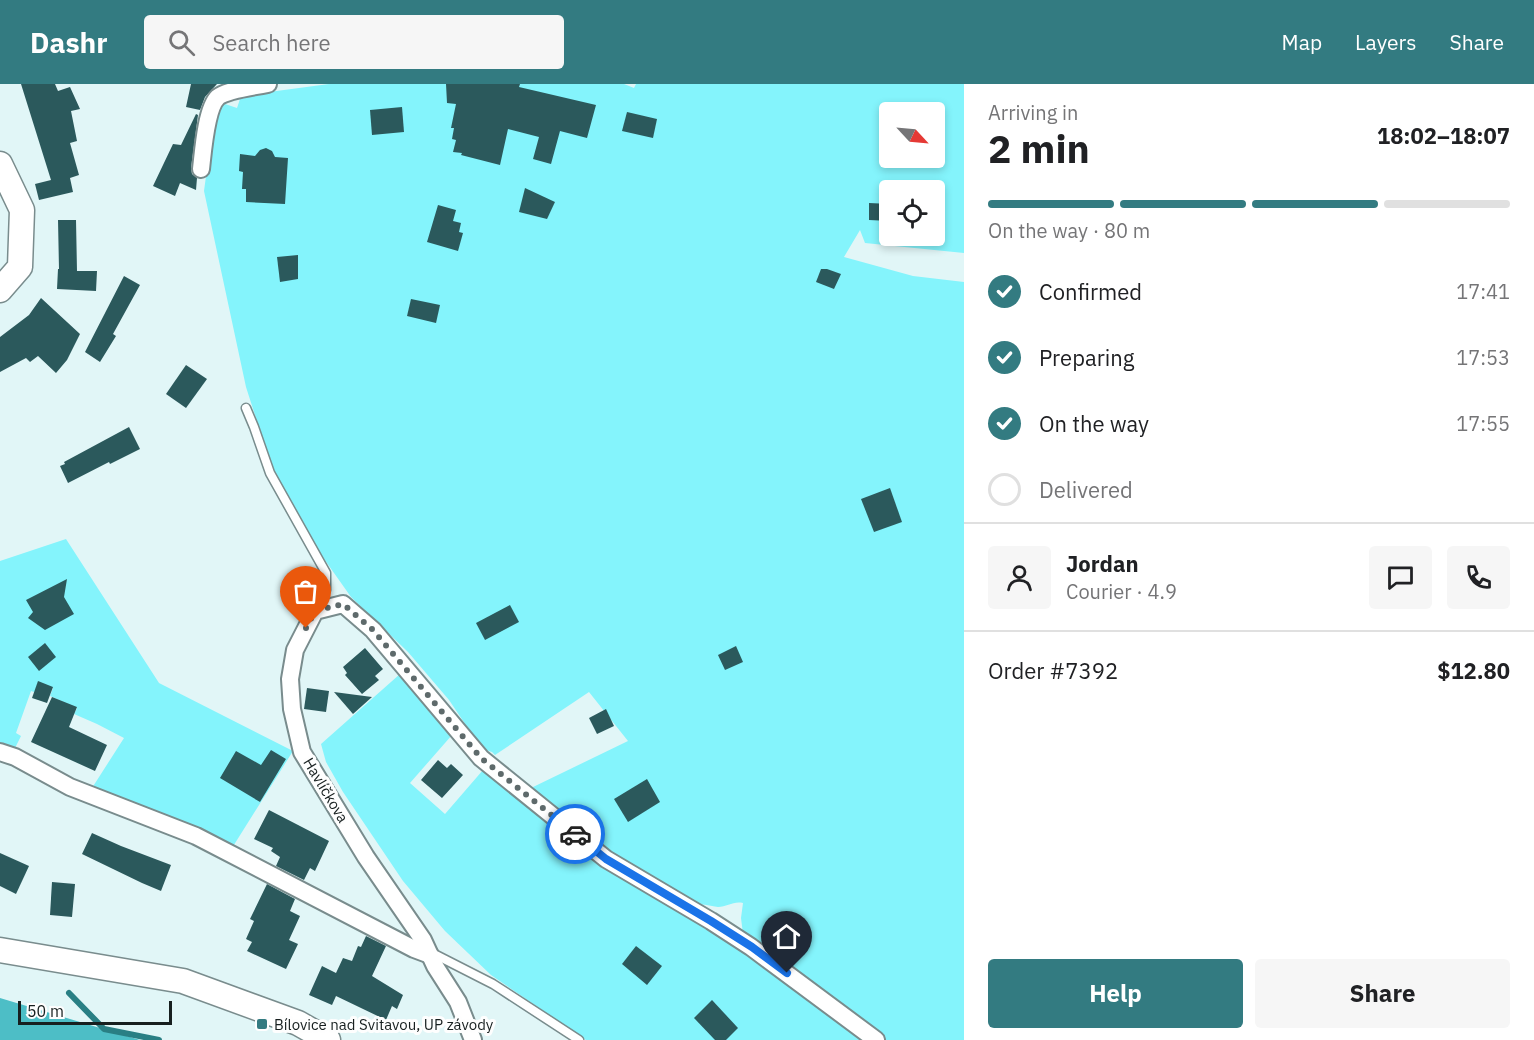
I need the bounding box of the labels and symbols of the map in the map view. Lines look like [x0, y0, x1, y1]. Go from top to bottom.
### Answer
north arrow [879, 102, 945, 168]
pin [280, 566, 331, 628]
street label: Havlíčkova [299, 754, 353, 826]
courier [545, 804, 605, 864]
pin [761, 911, 812, 973]
scale bar [18, 998, 172, 1026]
place label: Bílovice nad Svitavou, UP závody [274, 1015, 494, 1034]
marker: Bílovice nad Svitavou, UP závody [255, 1017, 269, 1031]

